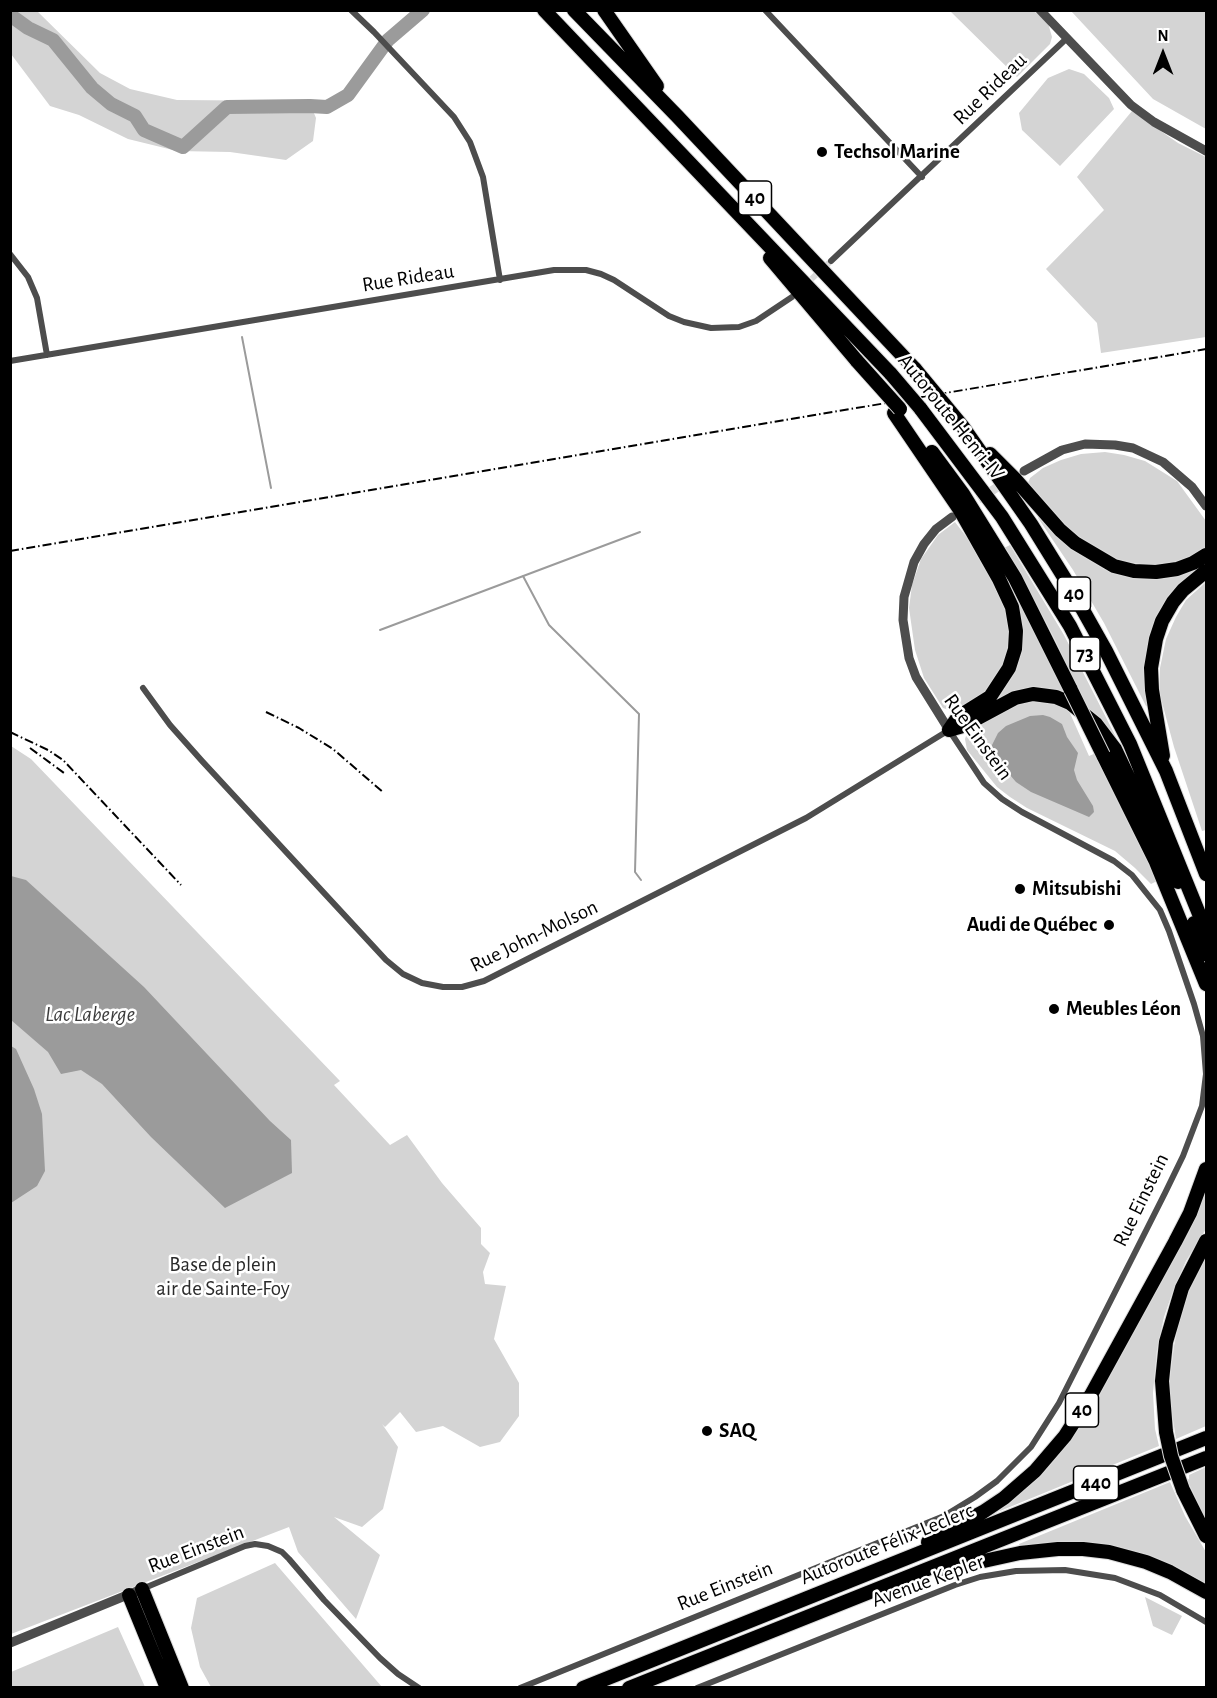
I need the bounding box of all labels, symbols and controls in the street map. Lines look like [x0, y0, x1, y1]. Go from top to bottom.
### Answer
north arrow [1133, 24, 1193, 84]
text: N [1157, 28, 1169, 44]
street label: Rue Rideau [948, 48, 1032, 130]
place label: Techsol Marine [834, 139, 960, 165]
marker: Techsol Marine [815, 145, 829, 159]
road number: 40 [738, 181, 771, 215]
street label: Rue Rideau [360, 258, 456, 298]
street label: Autoroute Henri-IV [892, 349, 1010, 485]
road number: 40 [1058, 577, 1090, 611]
road number: 73 [1070, 637, 1100, 671]
street label: Rue Einstein [938, 689, 1018, 785]
place label: Mitsubishi [1032, 876, 1122, 902]
marker: Mitsubishi [1013, 882, 1027, 896]
street label: Rue John-Molson [466, 894, 602, 978]
place label: Audi de Québec [967, 912, 1097, 938]
marker: Audi de Québec [1102, 918, 1116, 932]
place label: Meubles Léon [1066, 996, 1181, 1022]
water label: Lac Laberge [45, 1001, 135, 1027]
marker: Meubles Léon [1047, 1002, 1061, 1016]
street label: Rue Einstein [1108, 1149, 1174, 1251]
park label: Base de plein air de Sainte-Foy [156, 1252, 290, 1302]
road number: 40 [1066, 1393, 1098, 1427]
place label: SAQ [719, 1418, 755, 1444]
marker: SAQ [700, 1424, 714, 1438]
road number: 440 [1074, 1466, 1118, 1500]
street label: Autoroute Félix-Leclerc [797, 1498, 977, 1590]
street label: Rue Einstein [144, 1519, 248, 1579]
street label: Avenue Kepler [868, 1549, 988, 1613]
street label: Rue Einstein [674, 1555, 776, 1617]

